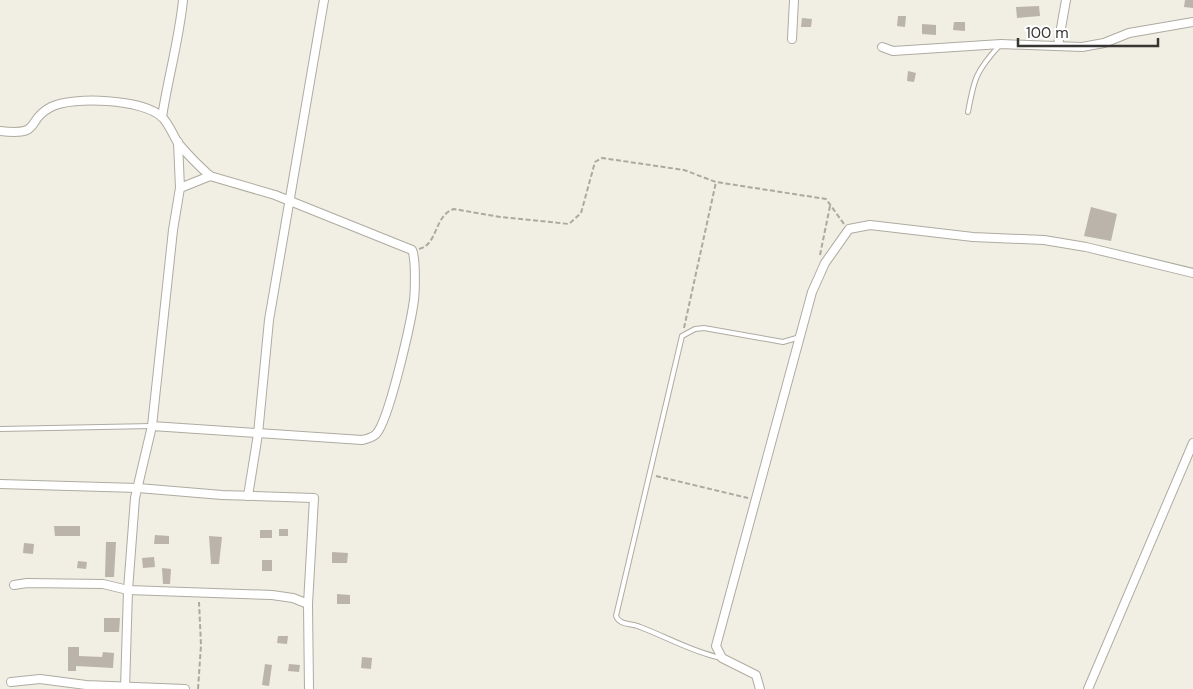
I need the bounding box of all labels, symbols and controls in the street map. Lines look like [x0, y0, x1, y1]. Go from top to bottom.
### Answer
scale bar [1018, 15, 1158, 47]
text: 100 m [1026, 23, 1069, 43]

